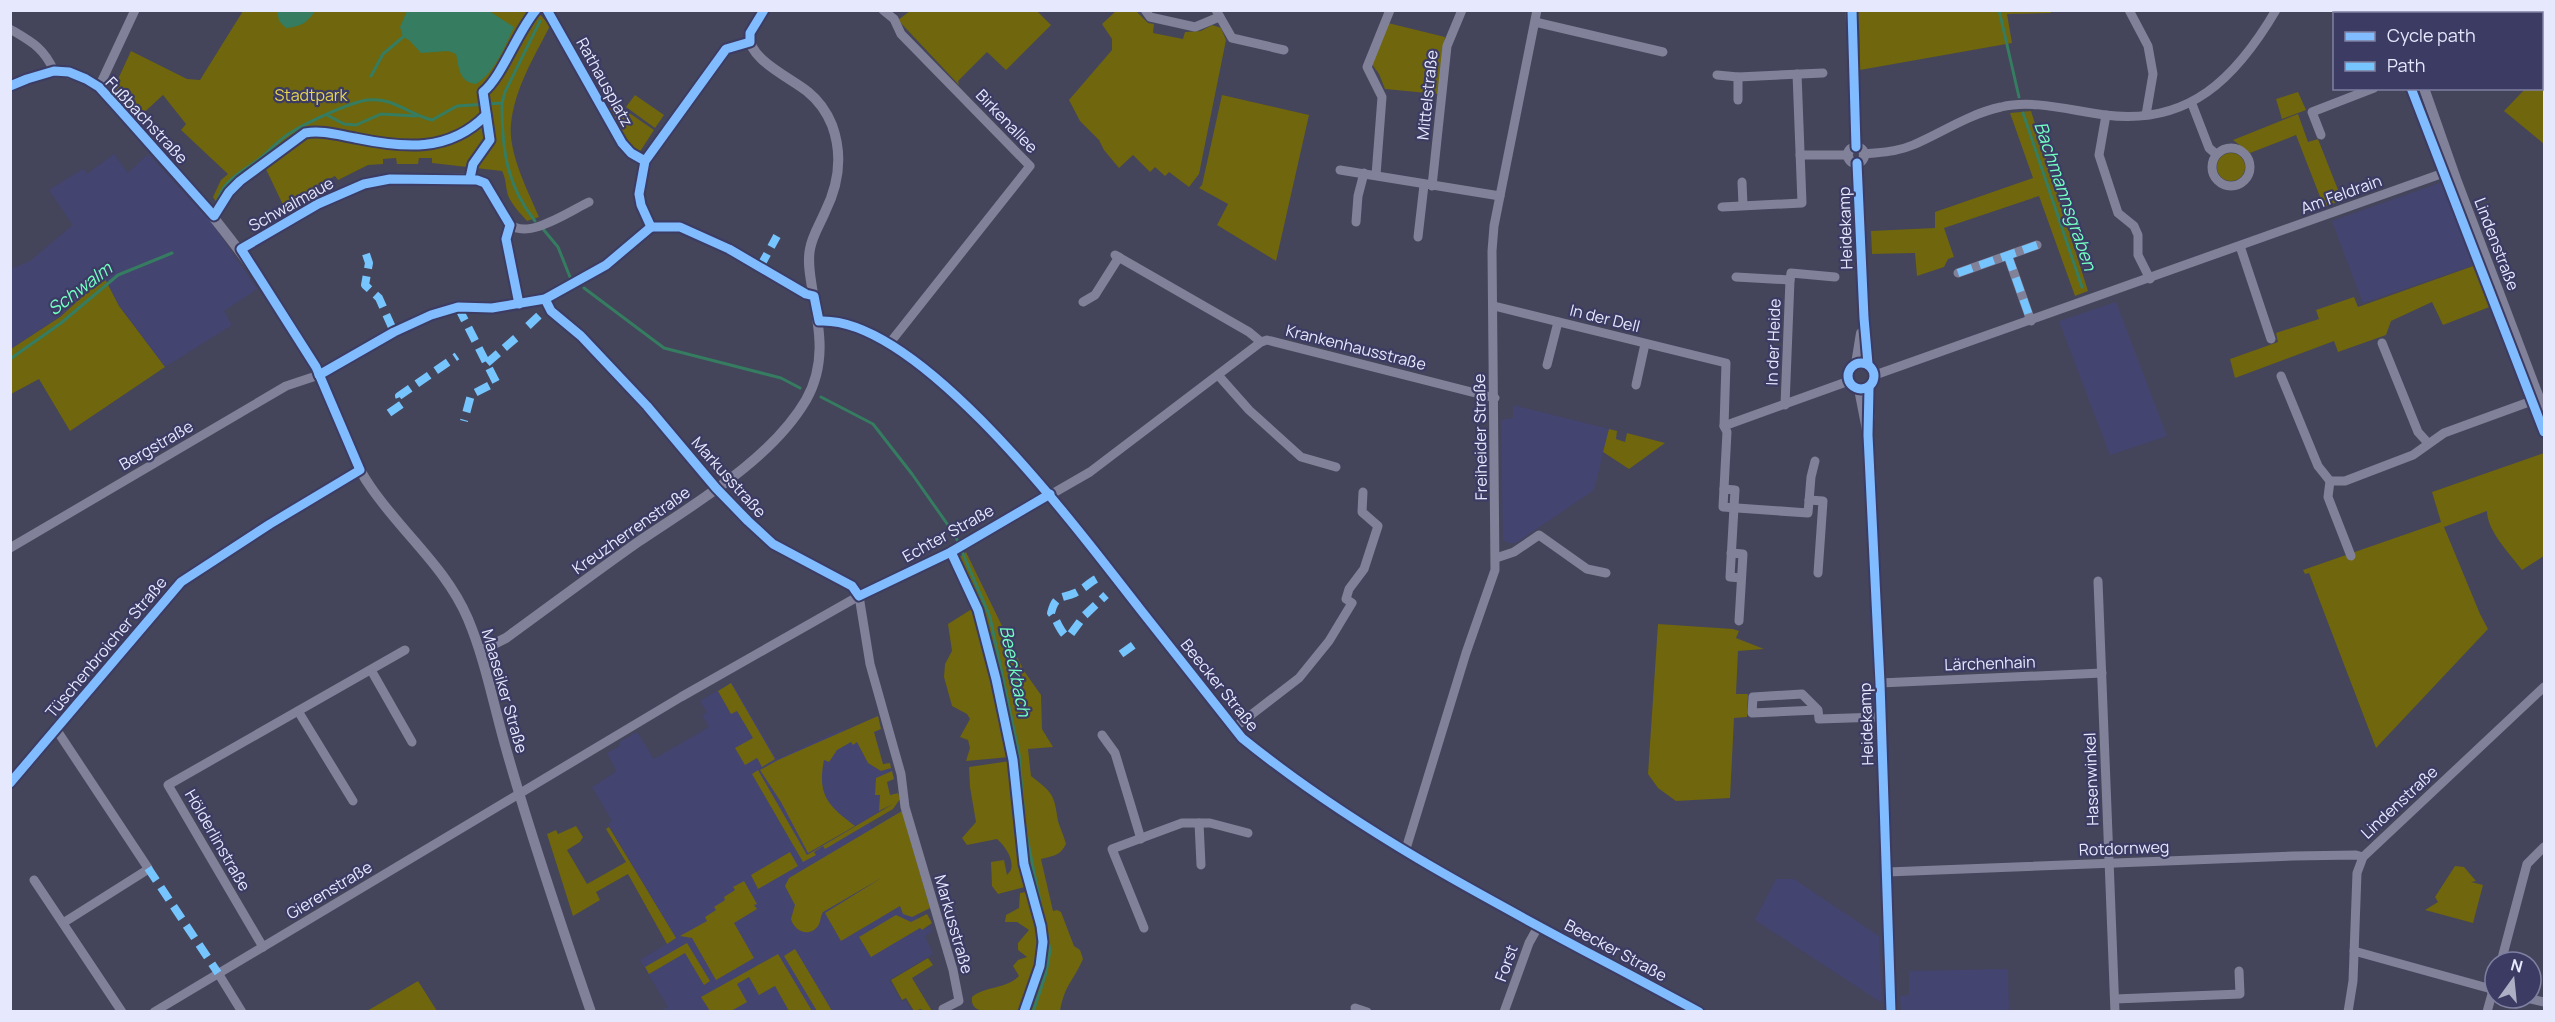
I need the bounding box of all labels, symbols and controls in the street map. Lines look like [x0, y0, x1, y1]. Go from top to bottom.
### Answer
legend [2333, 12, 2543, 90]
text: Cycle path [2387, 23, 2476, 47]
street label: Rathausplatz [571, 34, 639, 130]
street label: Mittelstraße [1411, 49, 1443, 141]
text: Path [2387, 53, 2425, 77]
street label: Fußbachstraße [101, 72, 193, 168]
park label: Stadtpark [274, 84, 349, 106]
street label: Birkenallee [971, 84, 1043, 158]
water label: Bachmannsgraben [2029, 118, 2103, 275]
street label: Am Feldrain [2297, 169, 2385, 219]
street label: Schwalmaue [245, 172, 337, 236]
street label: Heidekamp [1833, 186, 1857, 270]
street label: Lindenstraße [2469, 195, 2525, 293]
water label: Schwalm [42, 255, 118, 320]
street label: In der Heide [1760, 298, 1786, 386]
street label: In der Dell [1567, 299, 1643, 337]
street label: Krankenhausstraße [1283, 319, 1429, 375]
street label: Freiheider Straße [1468, 373, 1492, 501]
street label: Bergstraße [115, 415, 197, 475]
street label: Markusstraße [687, 432, 771, 522]
street label: Kreuzherrenstraße [568, 481, 694, 579]
street label: Echter Straße [898, 499, 998, 567]
street label: Tüschenbroicher Straße [40, 572, 172, 722]
water label: Beeckbach [995, 623, 1038, 720]
street label: Maaseiker Straße [477, 626, 533, 756]
street label: Beecker Straße [1176, 634, 1264, 736]
street label: Lärchenhain [1944, 650, 2036, 676]
street label: Heidekamp [1854, 682, 1878, 766]
street label: Hasenwinkel [2078, 732, 2104, 826]
street label: Lindenstraße [2356, 761, 2442, 843]
street label: Hölderlinstraße [180, 785, 256, 895]
street label: Rotdornweg [2078, 835, 2170, 861]
street label: Gierenstraße [282, 856, 376, 924]
street label: Markusstraße [929, 872, 979, 976]
street label: Beecker Straße [1561, 914, 1671, 986]
street label: Forst [1489, 942, 1523, 984]
north arrow [2483, 950, 2543, 1010]
text: N [2508, 953, 2525, 978]

